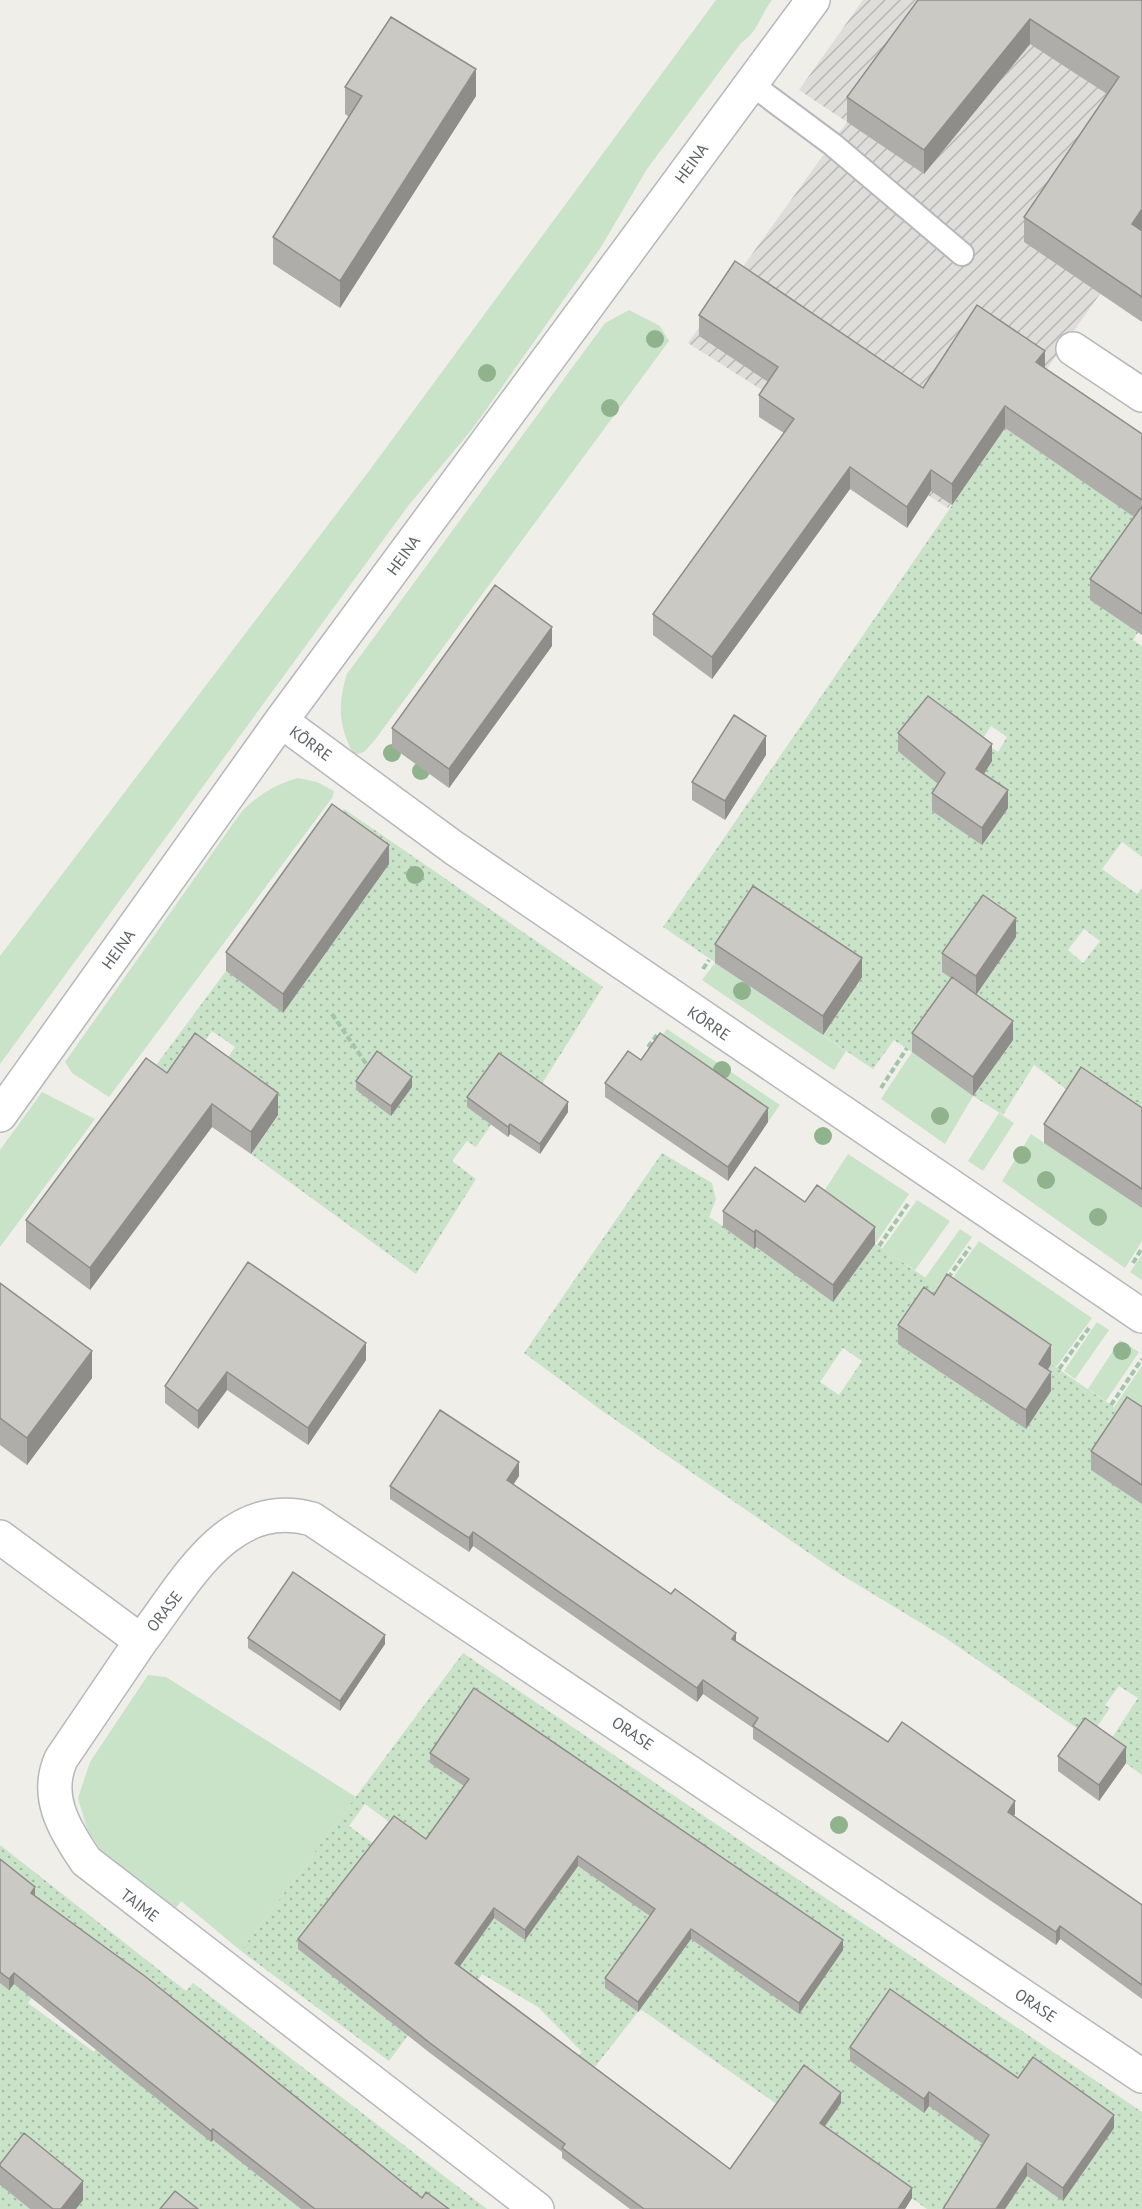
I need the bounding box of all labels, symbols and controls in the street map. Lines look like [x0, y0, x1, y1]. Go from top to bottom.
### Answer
street label: HEINA [670, 139, 712, 187]
street label: HEINA [382, 531, 424, 579]
street label: KÕRRE [286, 721, 336, 765]
street label: HEINA [97, 925, 139, 973]
street label: KÕRRE [684, 1001, 734, 1045]
street label: ORASE [142, 1587, 186, 1635]
street label: ORASE [608, 1712, 658, 1754]
street label: TAIME [117, 1884, 163, 1926]
street label: ORASE [1011, 1984, 1061, 2026]

